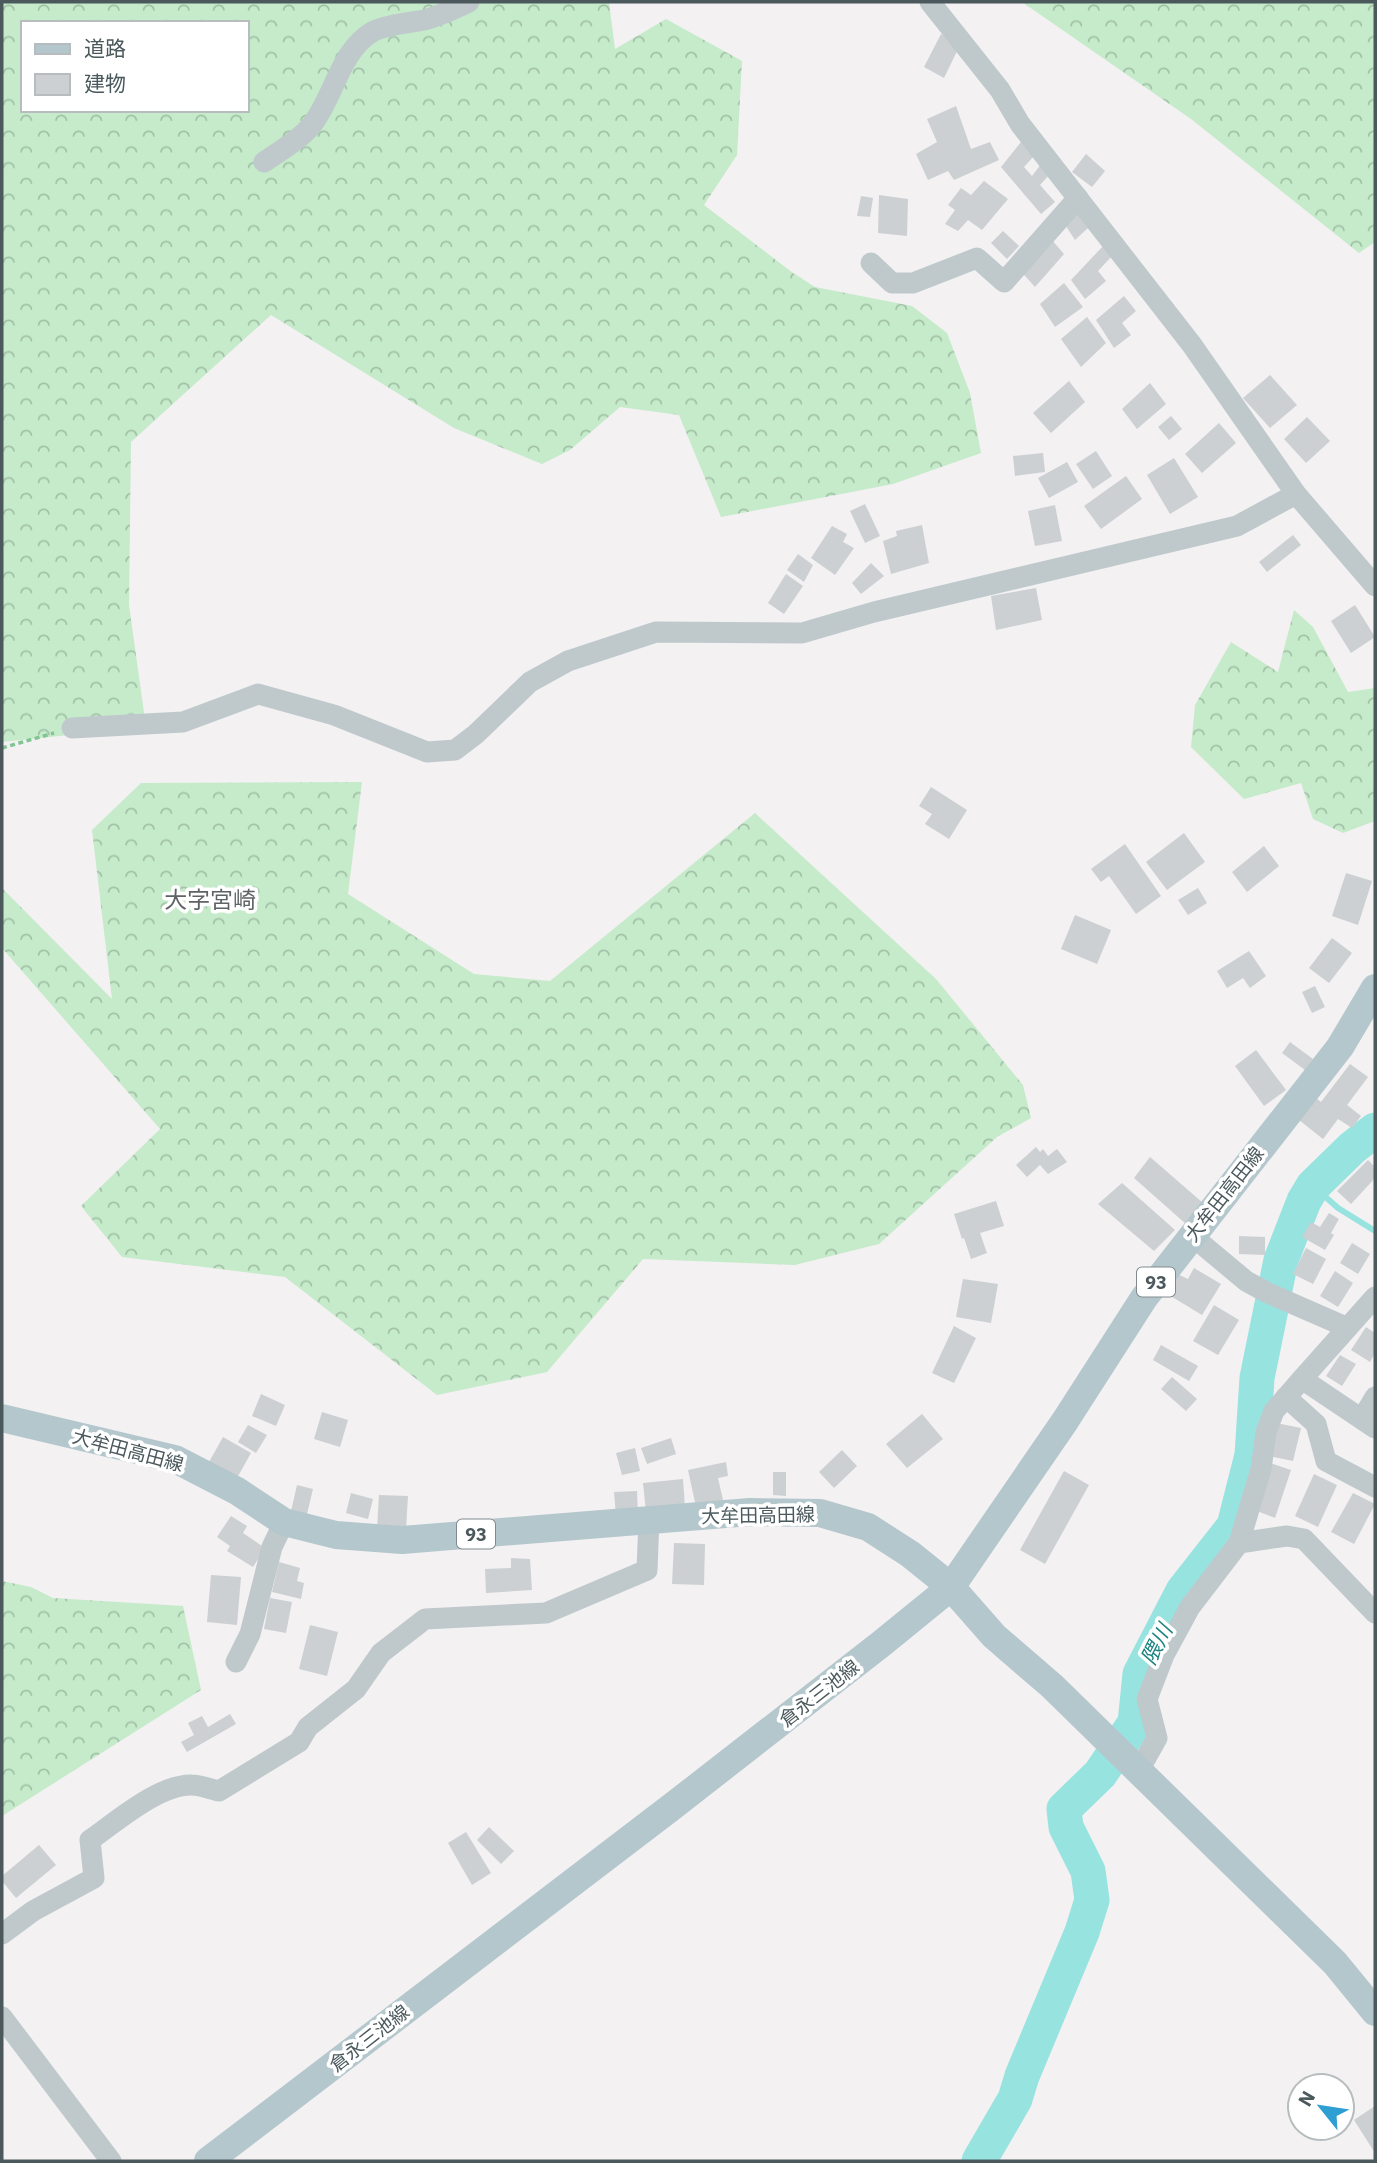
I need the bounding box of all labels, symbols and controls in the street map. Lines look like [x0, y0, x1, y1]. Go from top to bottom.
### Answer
legend [21, 21, 248, 112]
text: 道路 [84, 34, 126, 62]
text: 建物 [84, 69, 126, 97]
district label: 大字宮崎 [164, 884, 256, 914]
street label: 大牟田高田線 [1179, 1142, 1269, 1246]
road number: 93 [1137, 1268, 1175, 1296]
street label: 大牟田高田線 [70, 1424, 186, 1476]
street label: 大牟田高田線 [701, 1502, 815, 1528]
road number: 93 [457, 1520, 495, 1548]
water label: 隈川 [1134, 1617, 1179, 1669]
street label: 倉永三池線 [774, 1654, 864, 1732]
street label: 倉永三池線 [324, 1999, 414, 2077]
north arrow [1286, 2072, 1356, 2142]
text: N [1292, 2087, 1320, 2110]

